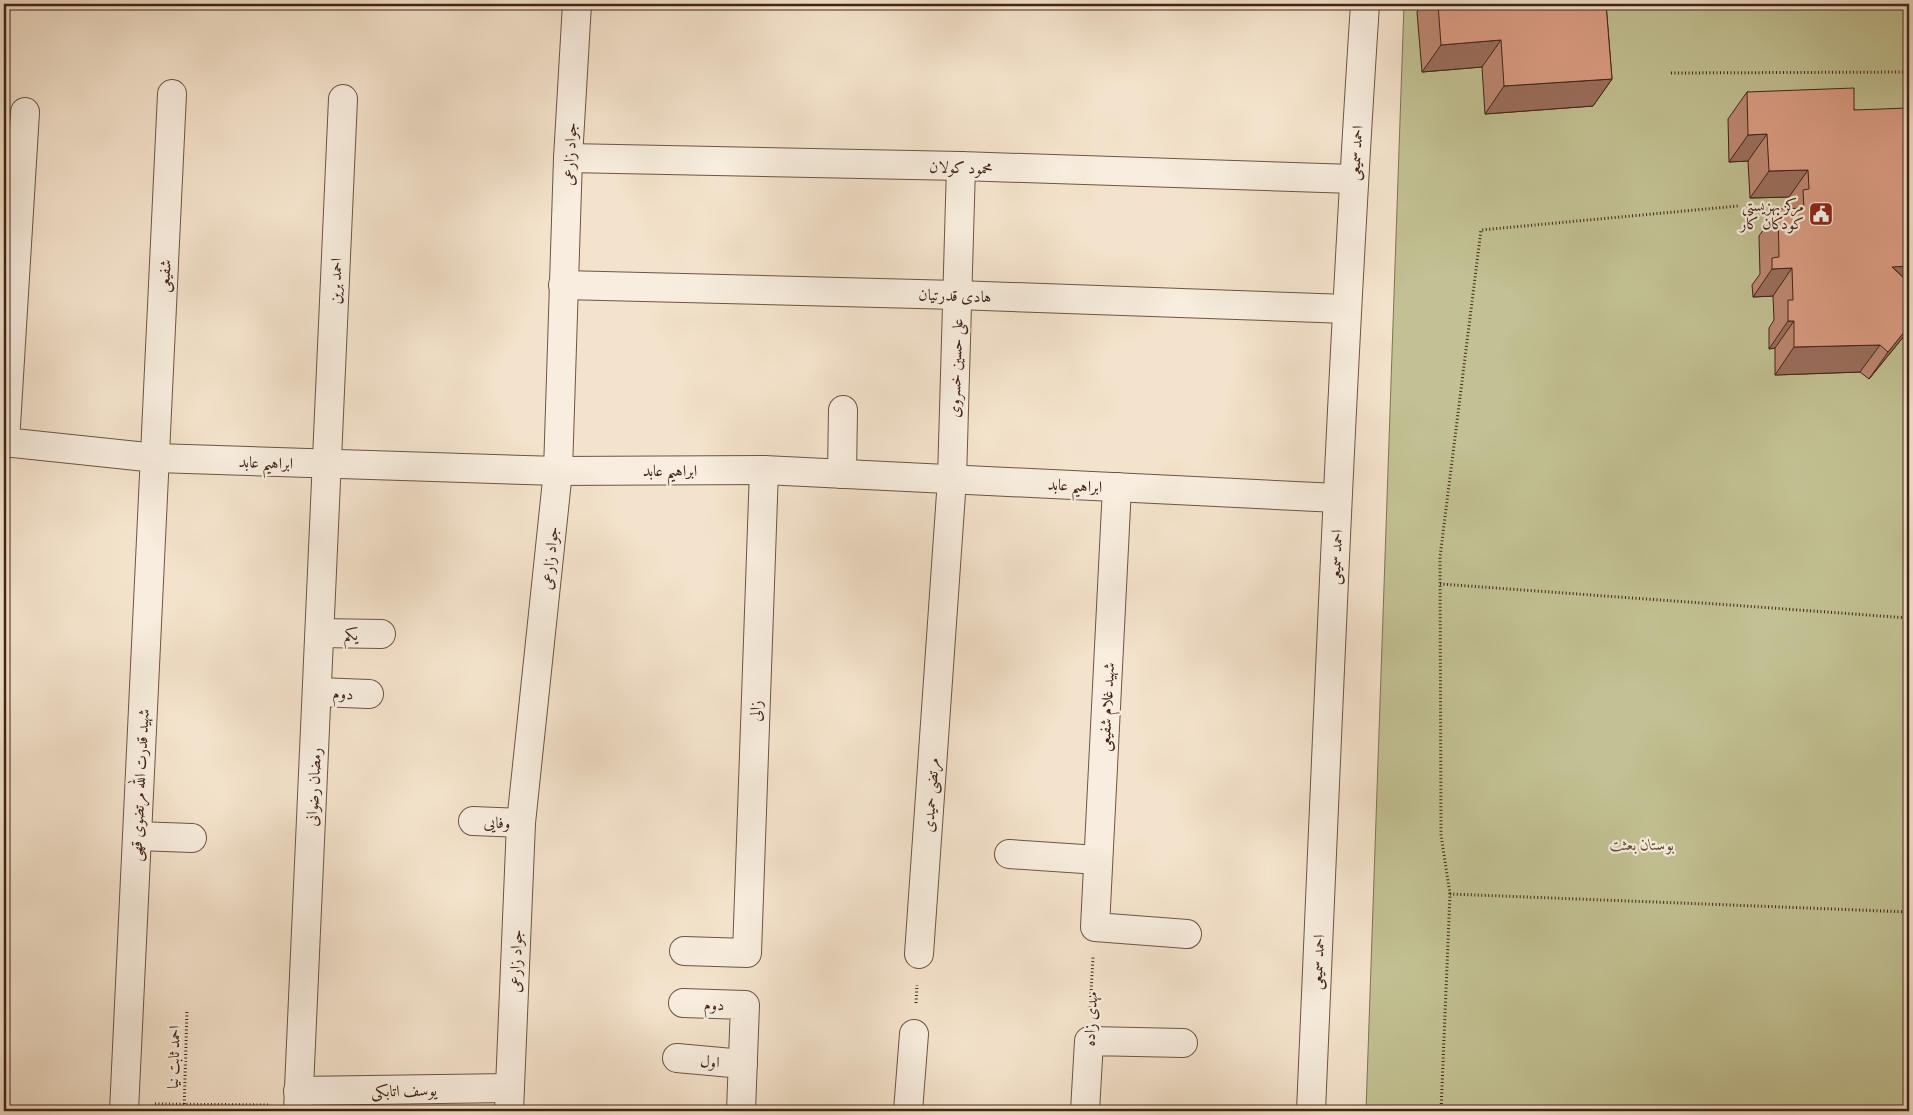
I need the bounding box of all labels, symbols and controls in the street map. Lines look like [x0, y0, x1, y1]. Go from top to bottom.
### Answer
street label: جواد زارعی [555, 122, 583, 186]
street label: احمد سمیعی [1341, 125, 1369, 181]
street label: محمود کولان [929, 154, 993, 180]
place label: مرکز بهزیستی کودکان کار [1738, 193, 1804, 235]
public building icon: مرکز بهزیستی کودکان کار [1808, 201, 1834, 227]
street label: احمد برین [322, 257, 348, 305]
street label: شفیعی [151, 259, 177, 293]
street label: هادی قدرتیان [918, 282, 992, 308]
street label: علی حسین خسروی [941, 318, 969, 418]
street label: ابراهیم عابد [238, 449, 294, 480]
street label: ابراهیم عابد [643, 458, 697, 487]
street label: ابراهیم عابد [1047, 472, 1103, 503]
street label: جواد زارعی [534, 525, 564, 591]
street label: احمد سمیعی [1322, 529, 1348, 585]
street label: یکم [344, 622, 359, 650]
street label: شهید غلام شفیعی [1092, 662, 1123, 752]
street label: دوم [332, 680, 354, 709]
street label: زالی [743, 700, 767, 722]
street label: شهید قدرت الله مرتضوی قهی [123, 708, 155, 862]
street label: رمضان رضوانی [299, 747, 327, 827]
street label: مرتضی حمیدی [915, 757, 945, 833]
street label: وفایی [483, 810, 511, 834]
park label: بوستان بعثت [1610, 832, 1674, 856]
street label: جواد زارعی [502, 929, 528, 993]
street label: احمد سمیعی [1304, 934, 1330, 990]
street label: مهدی زاده [1077, 991, 1103, 1047]
street label: دوم [703, 992, 725, 1019]
street label: احمد ثابت نیا [160, 1025, 186, 1089]
street label: اول [699, 1048, 721, 1074]
street label: یوسف اتابکی [371, 1077, 438, 1103]

